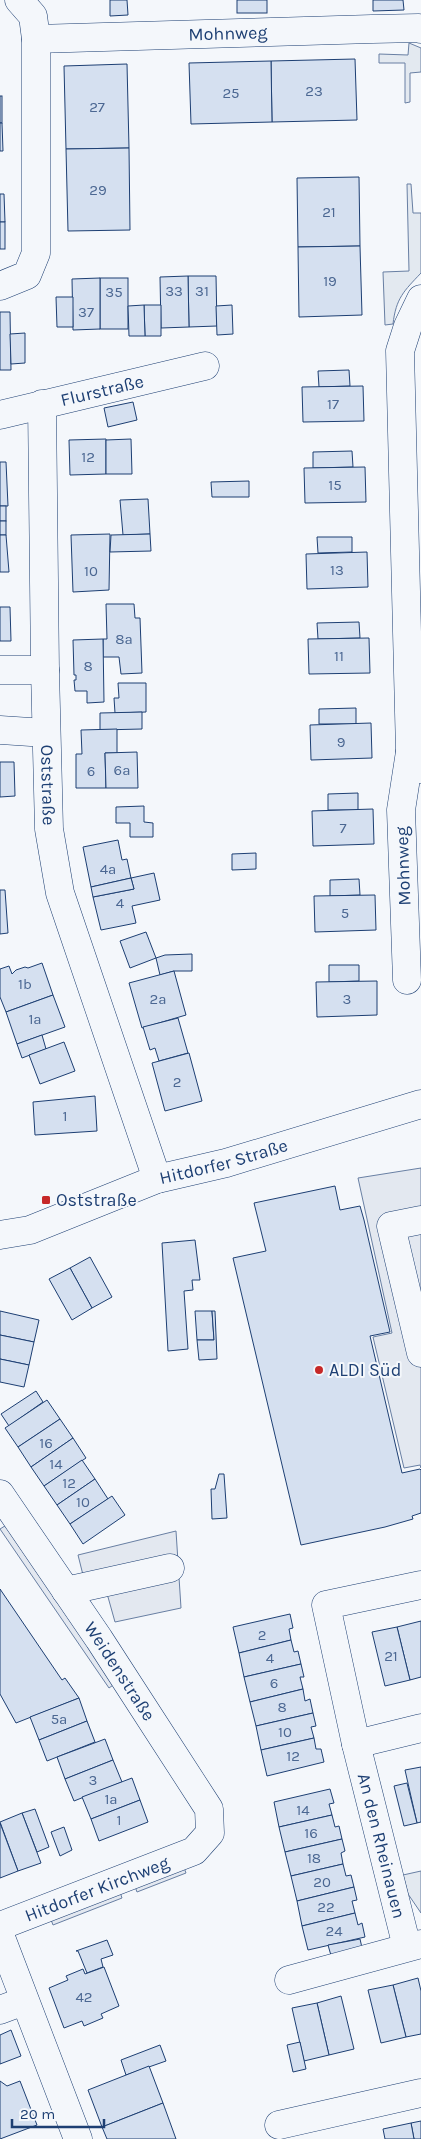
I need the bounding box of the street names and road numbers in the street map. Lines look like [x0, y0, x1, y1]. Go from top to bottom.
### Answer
street label: Mohnweg [188, 21, 268, 45]
street label: Flurstraße [58, 370, 146, 411]
street label: Oststraße [36, 744, 60, 826]
street label: Mohnweg [391, 826, 415, 906]
street label: Hitdorfer Straße [157, 1134, 290, 1189]
street label: Weidenstraße [79, 1617, 160, 1725]
street label: An den Rheinauen [353, 1771, 410, 1921]
street label: Hitdorfer Kirchweg [22, 1851, 172, 1927]

